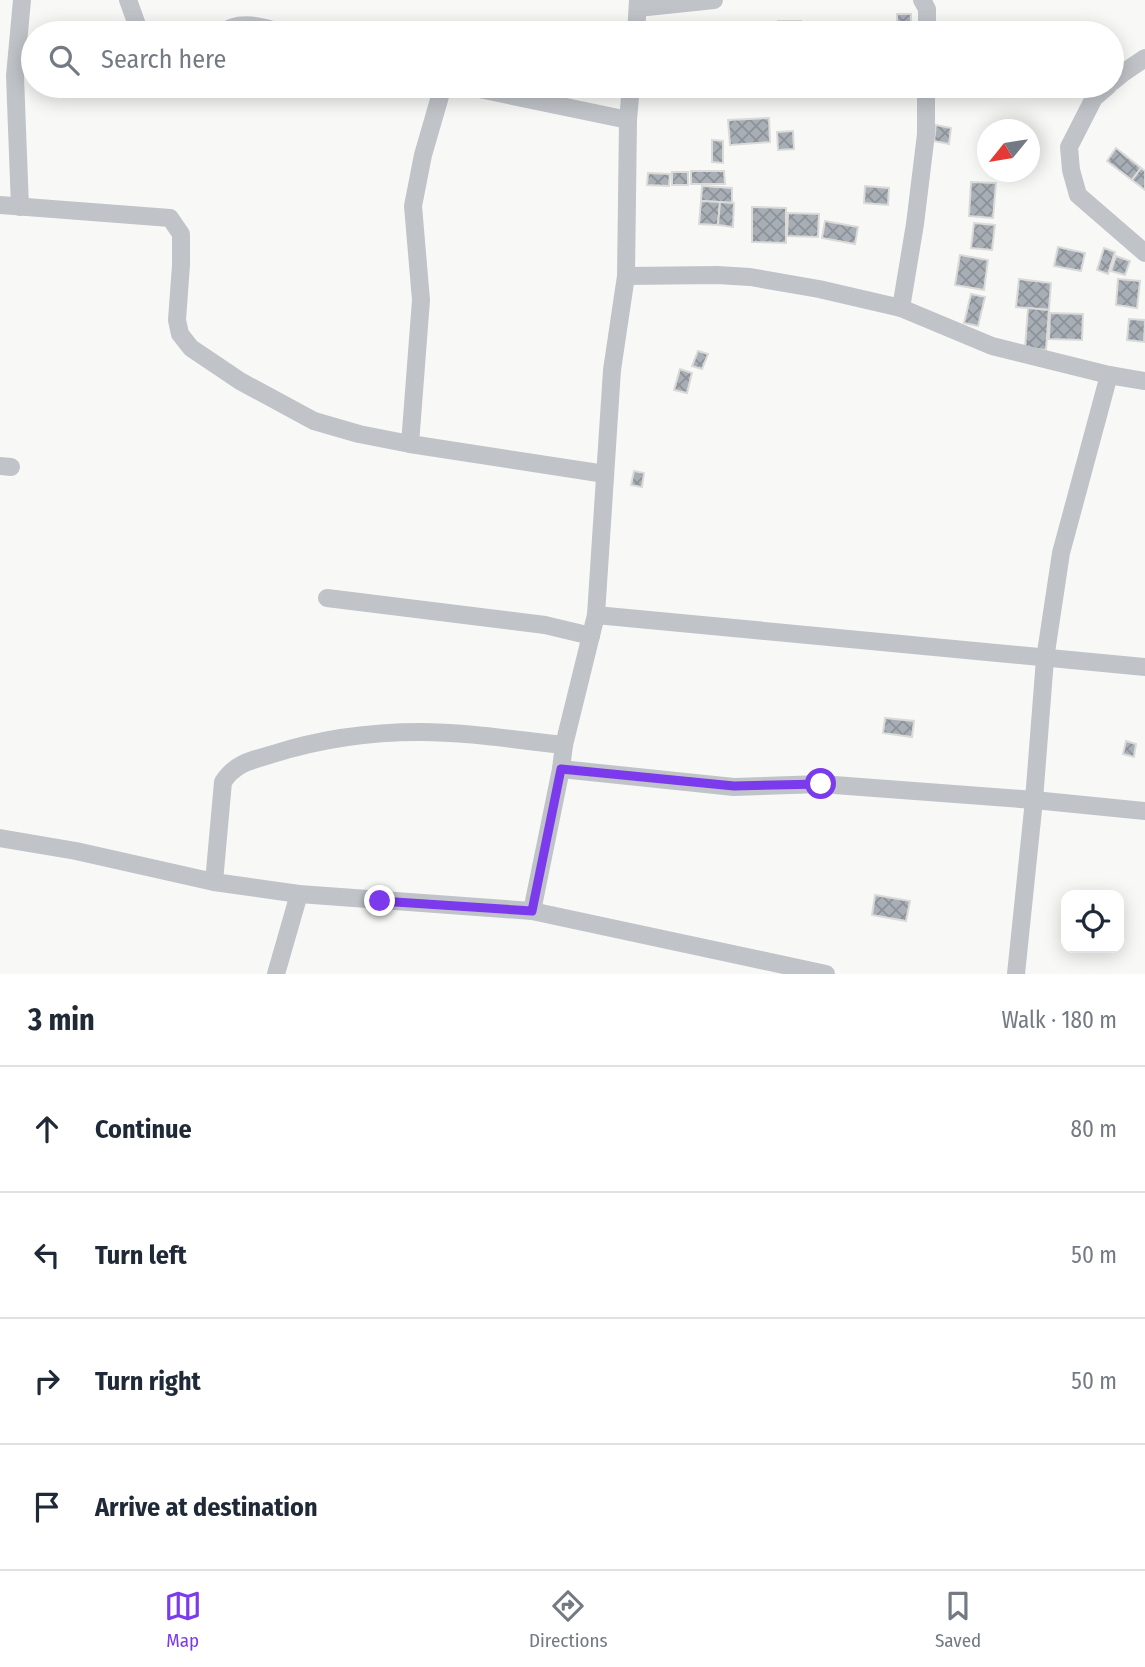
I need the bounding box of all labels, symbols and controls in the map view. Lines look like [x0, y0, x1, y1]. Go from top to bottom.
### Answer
search box [21, 21, 1124, 98]
icon: search [45, 41, 83, 79]
text: Search here [101, 44, 226, 75]
north arrow [977, 119, 1040, 182]
route start [805, 768, 836, 799]
route end [364, 885, 395, 916]
map controls [1061, 890, 1124, 953]
button: locate [1061, 890, 1124, 953]
text: 3 min [28, 1002, 95, 1038]
text: Walk · 180 m [1001, 1006, 1117, 1034]
icon: ahead [28, 1110, 66, 1148]
text: Continue [95, 1114, 192, 1145]
text: 80 m [1070, 1115, 1117, 1143]
icon: left [28, 1236, 66, 1274]
text: Turn left [95, 1240, 187, 1271]
text: 50 m [1071, 1241, 1117, 1269]
icon: right [28, 1362, 66, 1400]
text: Turn right [95, 1366, 201, 1397]
text: 50 m [1071, 1367, 1117, 1395]
icon: arrive [28, 1488, 66, 1526]
text: Arrive at destination [95, 1492, 318, 1523]
tab: Map [164, 1587, 202, 1652]
tab: Directions [529, 1587, 608, 1652]
tab: Saved [935, 1587, 981, 1652]

